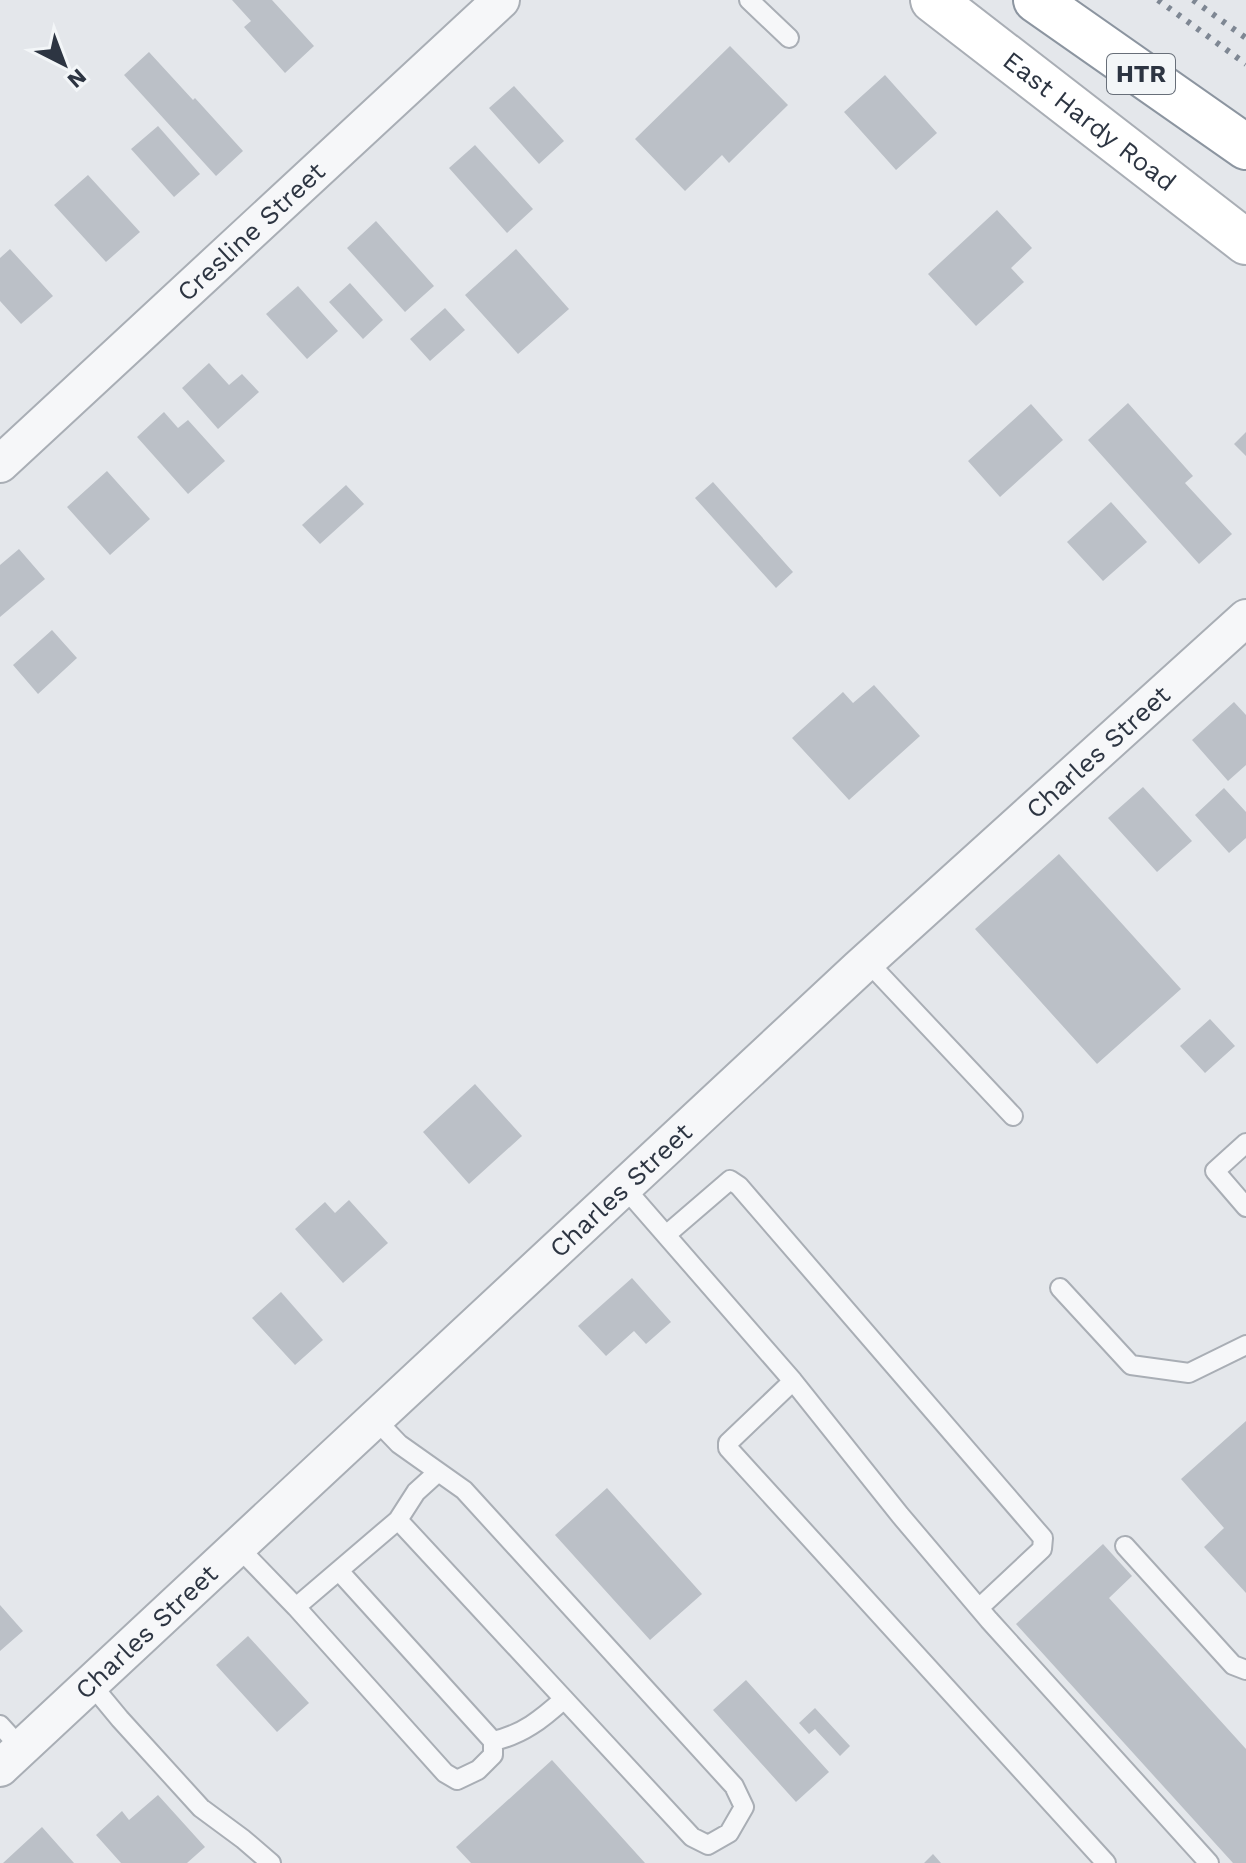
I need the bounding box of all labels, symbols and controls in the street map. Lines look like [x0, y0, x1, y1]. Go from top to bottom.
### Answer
north arrow [24, 24, 104, 104]
street label: East Hardy Road [997, 45, 1182, 197]
road number: HTR [1107, 54, 1175, 94]
text: N [63, 64, 91, 93]
street label: Cresline Street [171, 156, 331, 307]
street label: Charles Street [1020, 679, 1176, 824]
street label: Charles Street [543, 1117, 698, 1263]
street label: Charles Street [69, 1558, 224, 1705]

